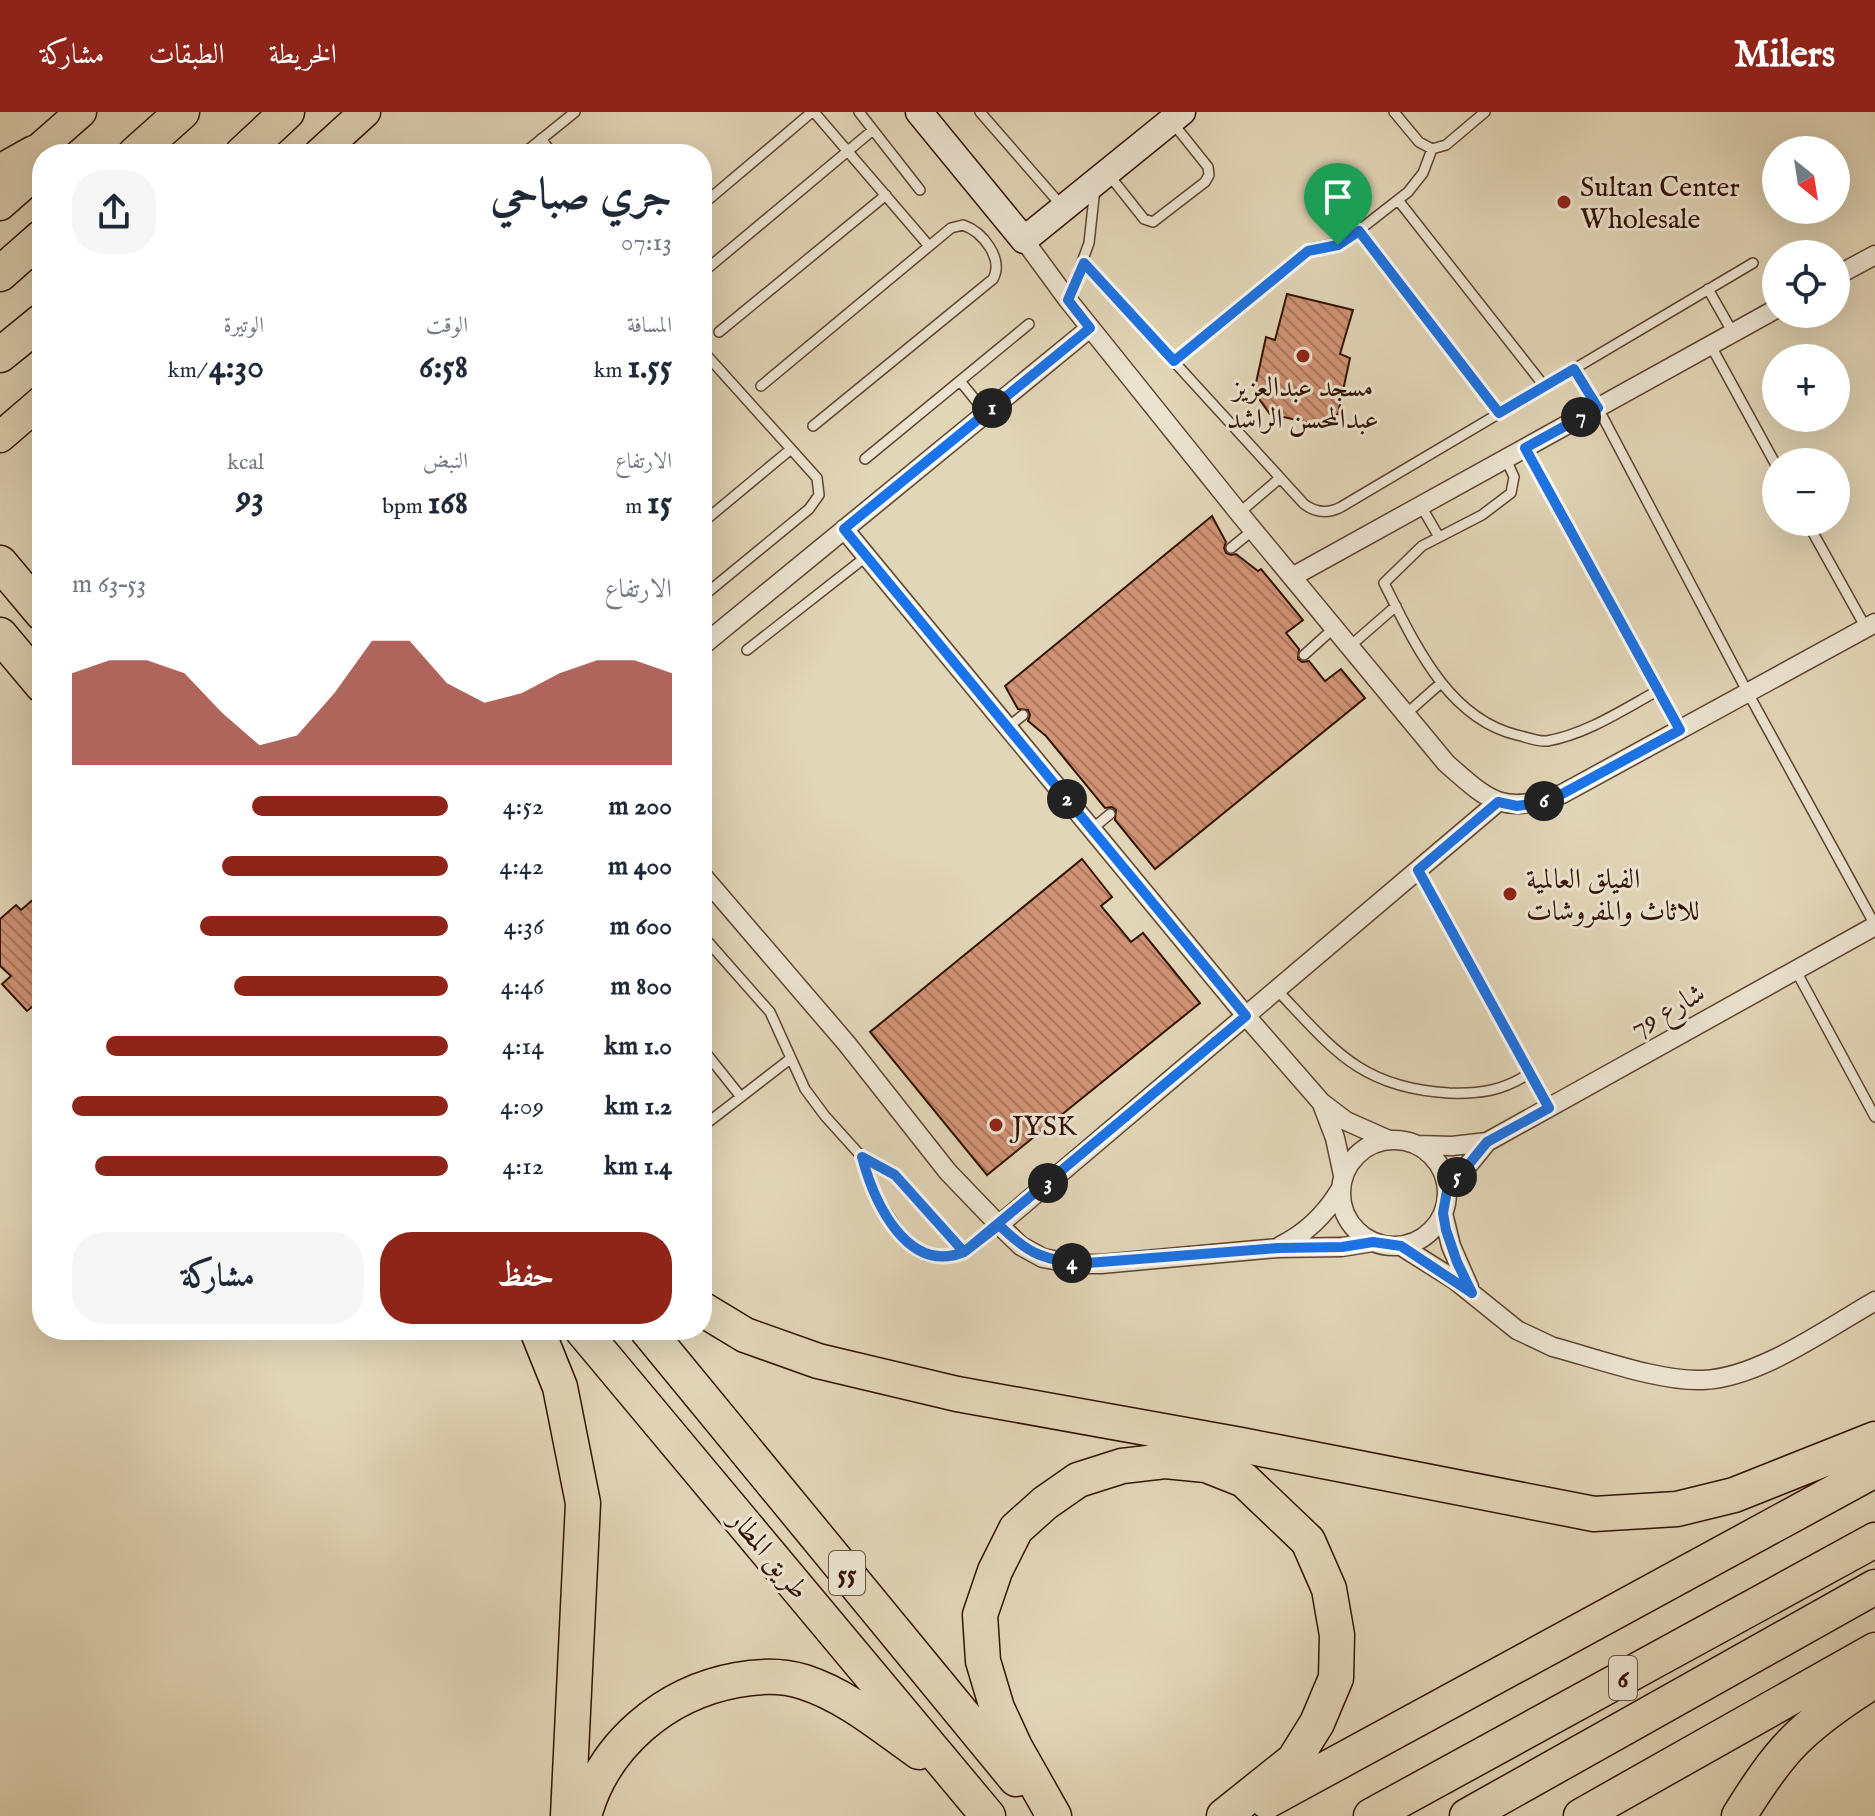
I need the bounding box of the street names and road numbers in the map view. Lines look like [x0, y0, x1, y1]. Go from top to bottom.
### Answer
street label: شارع 79 [1625, 976, 1714, 1049]
street label: طريق المطار [719, 1501, 816, 1608]
road number: 55 [829, 1551, 865, 1595]
road number: 6 [1609, 1656, 1637, 1700]

